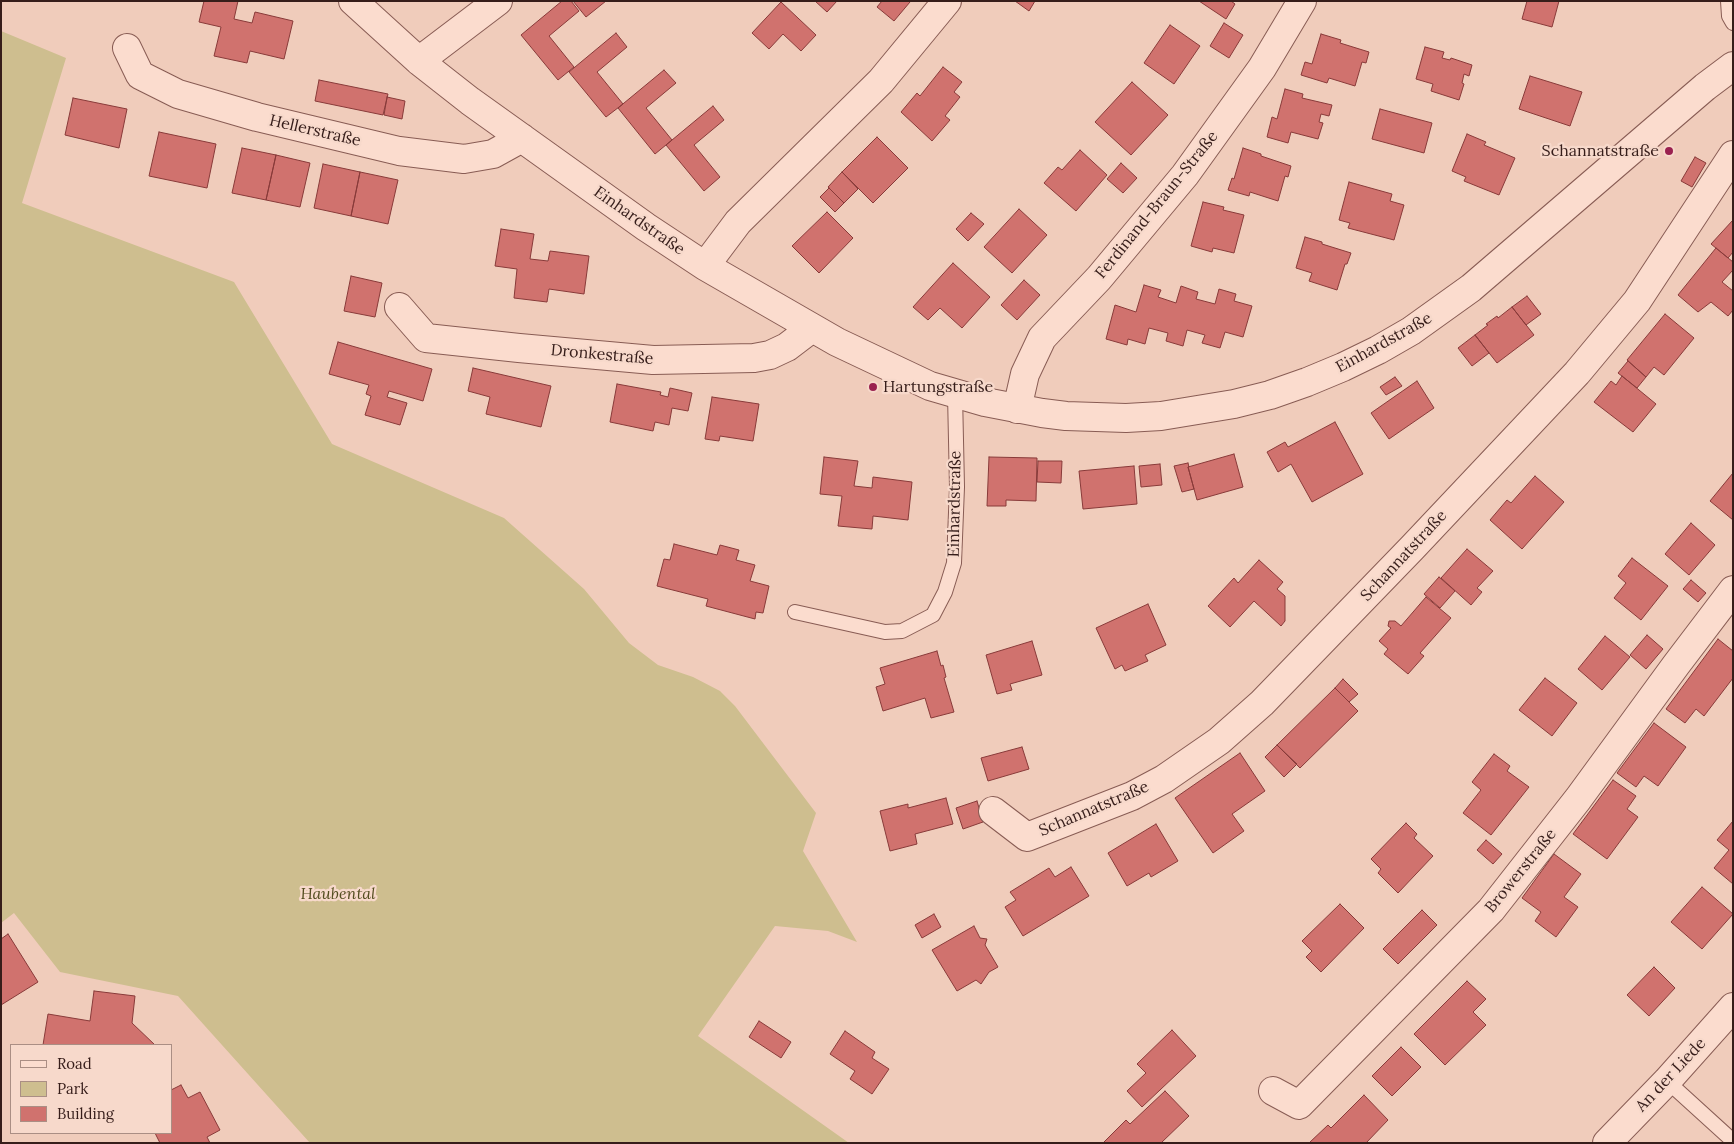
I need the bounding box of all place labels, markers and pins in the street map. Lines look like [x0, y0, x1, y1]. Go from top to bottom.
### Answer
place label: Schannatstraße [1542, 141, 1659, 161]
marker: Schannatstraße [1663, 145, 1675, 157]
place label: Hartungstraße [883, 377, 993, 397]
marker: Hartungstraße [867, 381, 879, 393]

